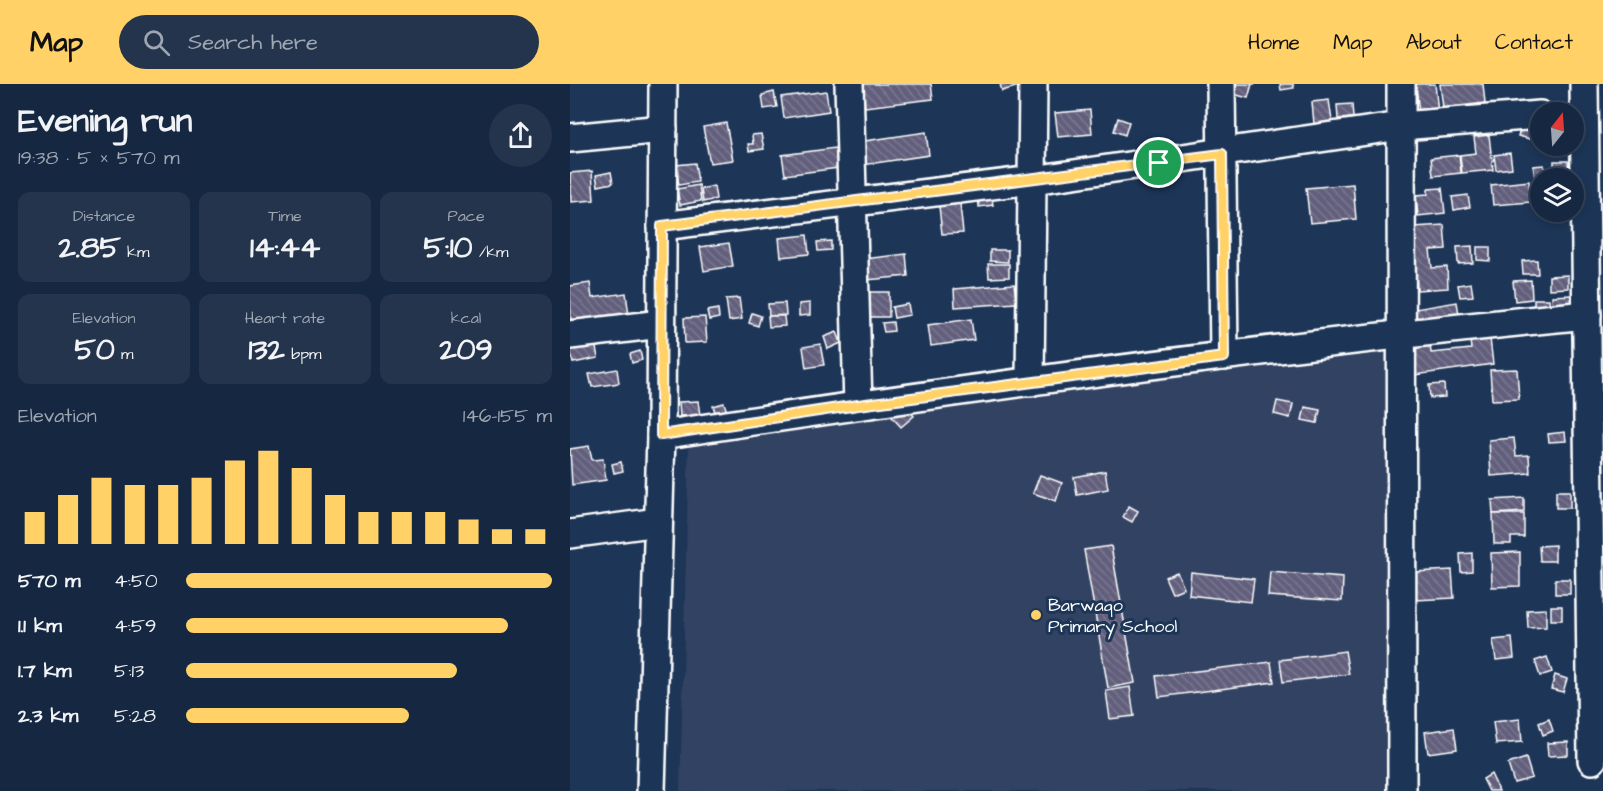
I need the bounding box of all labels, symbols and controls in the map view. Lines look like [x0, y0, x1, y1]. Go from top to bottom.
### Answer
search box [119, 15, 539, 69]
text: Map [30, 23, 83, 62]
icon: search [140, 26, 173, 59]
text: Search here [188, 27, 318, 58]
text: Home [1248, 28, 1300, 57]
text: Map [1333, 28, 1373, 57]
text: About [1406, 28, 1462, 57]
text: Contact [1495, 28, 1573, 57]
text: Evening run [18, 98, 192, 144]
north arrow [1530, 102, 1584, 156]
map controls [1530, 102, 1584, 222]
button: share [489, 104, 552, 167]
pin [1133, 137, 1184, 188]
text: 19:38 · 5 × 570 m [18, 144, 180, 172]
icon: arrive [1142, 146, 1175, 179]
button: layers [1530, 168, 1584, 222]
text: Distance [73, 205, 135, 227]
text: Time [268, 205, 302, 227]
text: Pace [447, 205, 485, 227]
text: 2.85 [59, 227, 121, 269]
text: 14:44 [250, 227, 320, 269]
text: 5:10 [424, 227, 473, 269]
text: km [121, 241, 149, 263]
text: /km [473, 241, 508, 263]
text: Elevation [73, 307, 135, 329]
text: Heart rate [245, 307, 325, 329]
text: kcal [451, 307, 481, 329]
text: 50 [74, 329, 115, 371]
text: 132 [248, 329, 285, 371]
text: 209 [439, 329, 493, 371]
text: m [115, 343, 134, 365]
text: bpm [285, 343, 322, 365]
text: Elevation [18, 402, 97, 430]
text: 146–155 m [463, 402, 552, 430]
text: 570 m [18, 567, 81, 595]
text: 4:50 [114, 567, 158, 595]
place label: Barwaqo Primary School [1048, 593, 1177, 640]
marker: Barwaqo Primary School [1029, 608, 1043, 622]
text: 1.1 km [18, 612, 62, 640]
text: 4:59 [114, 612, 157, 640]
text: 1.7 km [18, 657, 72, 685]
text: 5:13 [114, 657, 144, 685]
text: 2.3 km [18, 702, 78, 730]
text: 5:28 [114, 702, 156, 730]

